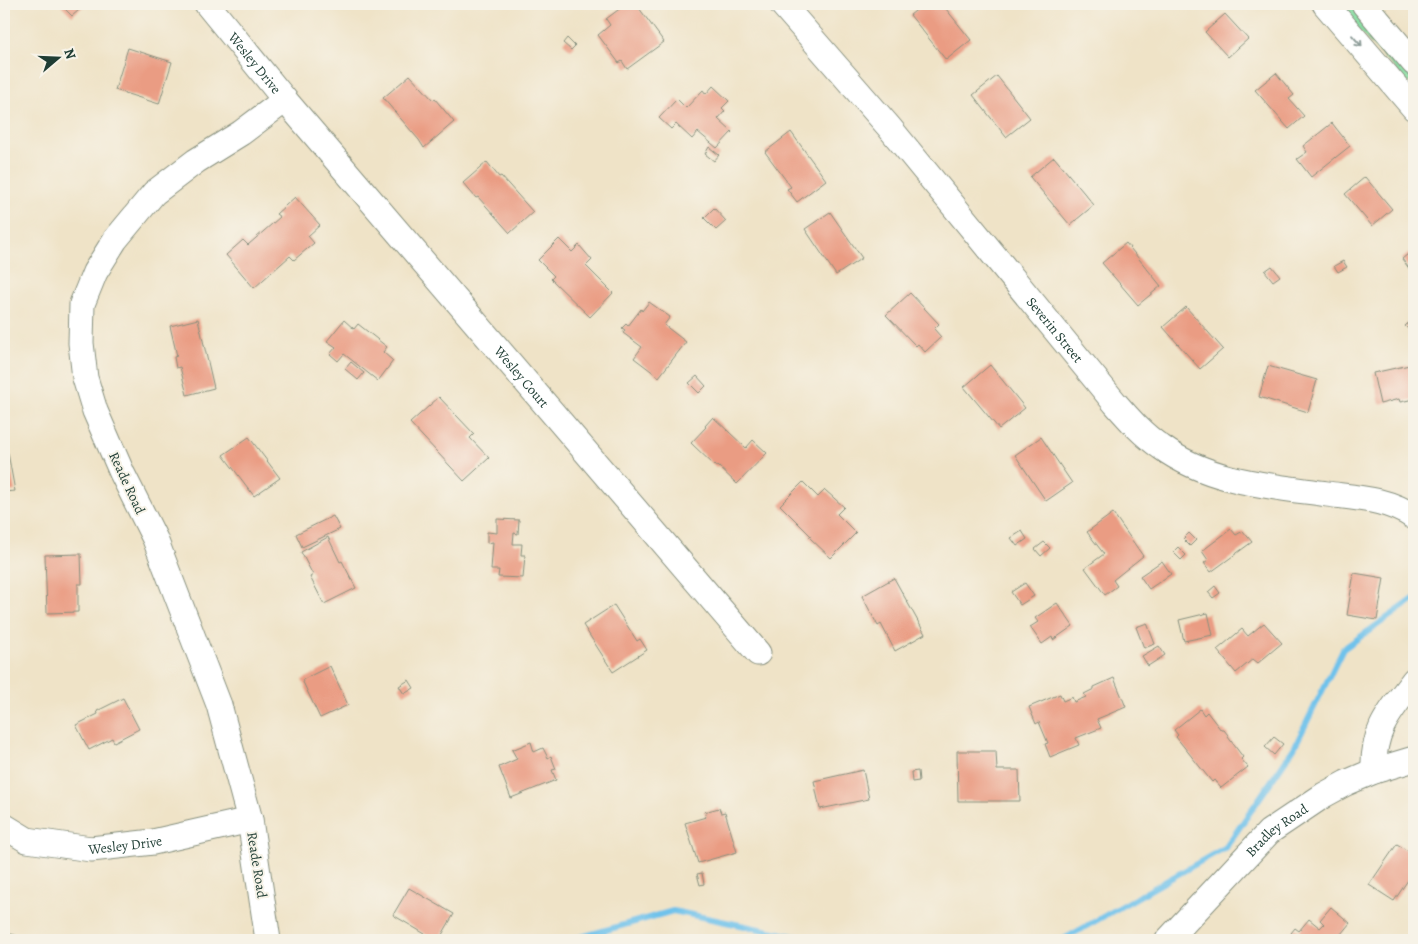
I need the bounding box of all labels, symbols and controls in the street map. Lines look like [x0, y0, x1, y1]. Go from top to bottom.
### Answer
street label: Wesley Drive [224, 27, 286, 98]
north arrow [32, 32, 82, 82]
one-way arrow [1351, 34, 1362, 47]
text: N [59, 46, 80, 62]
street label: Severin Street [1022, 293, 1088, 367]
street label: Wesley Court [489, 341, 554, 412]
street label: Reade Road [104, 449, 150, 518]
street label: Bradley Road [1241, 799, 1312, 861]
street label: Wesley Drive [86, 831, 164, 859]
street label: Reade Road [242, 831, 272, 900]

